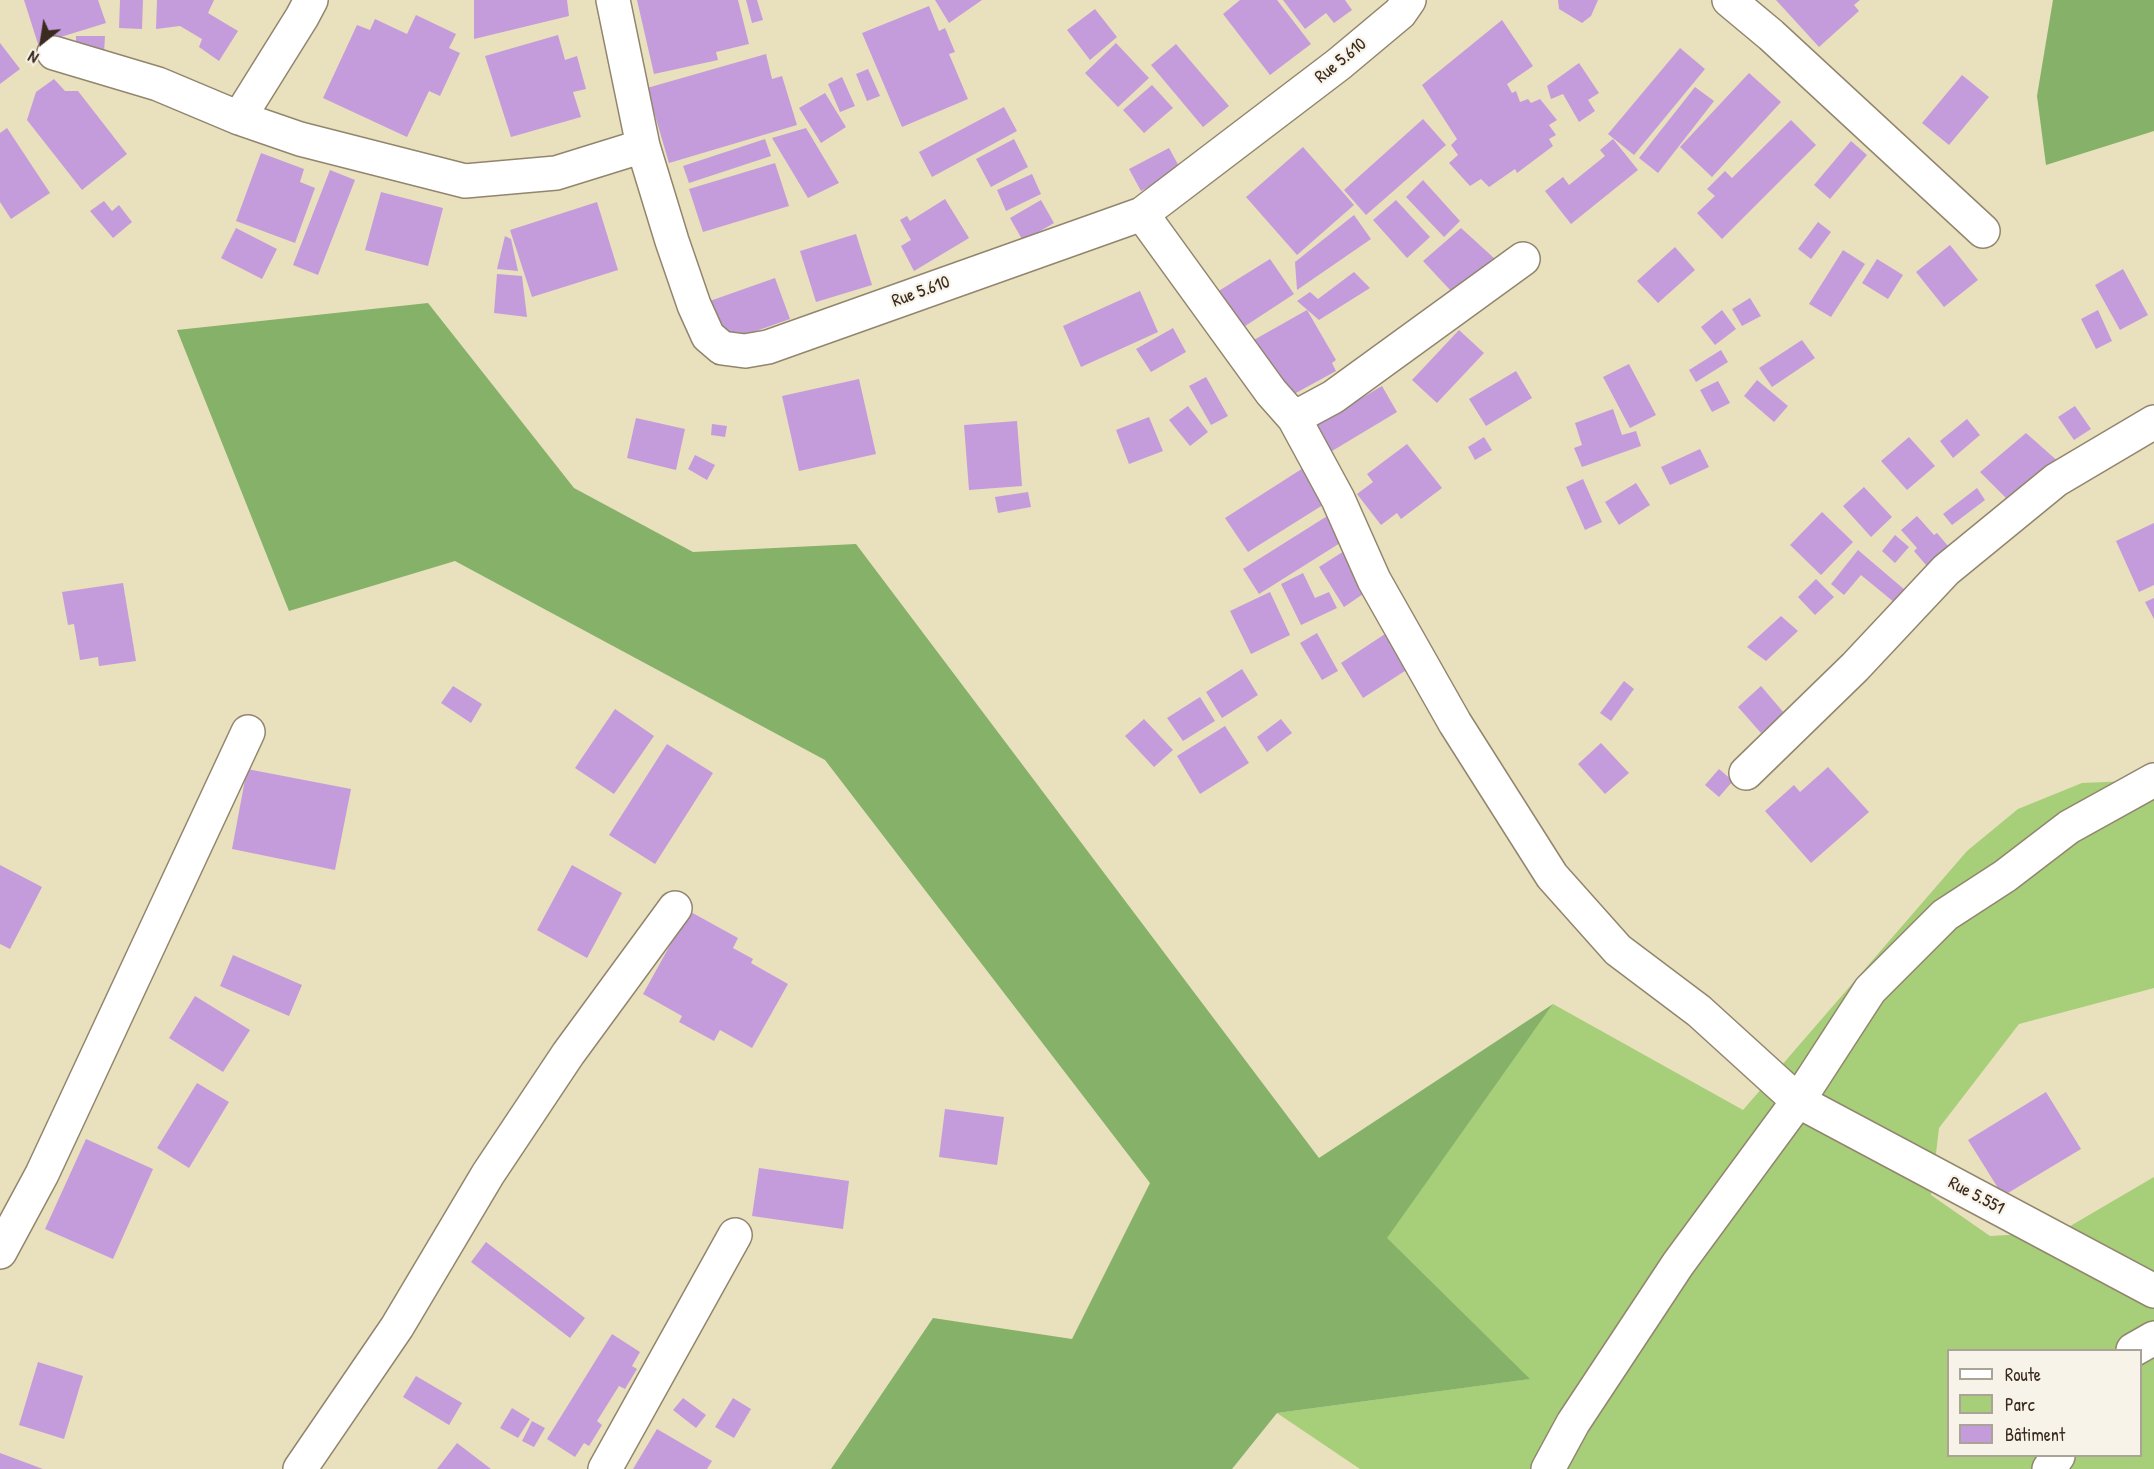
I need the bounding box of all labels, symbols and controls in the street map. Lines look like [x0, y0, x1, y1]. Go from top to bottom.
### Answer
north arrow [12, 12, 72, 72]
street label: Rue 5.610 [1311, 34, 1371, 88]
text: N [24, 46, 42, 69]
street label: Rue 5.610 [889, 272, 953, 312]
street label: Rue 5.551 [1944, 1172, 2008, 1220]
legend [1947, 1349, 2142, 1457]
text: Route [2005, 1362, 2041, 1387]
text: Parc [2005, 1392, 2035, 1417]
text: Bâtiment [2005, 1422, 2065, 1447]

